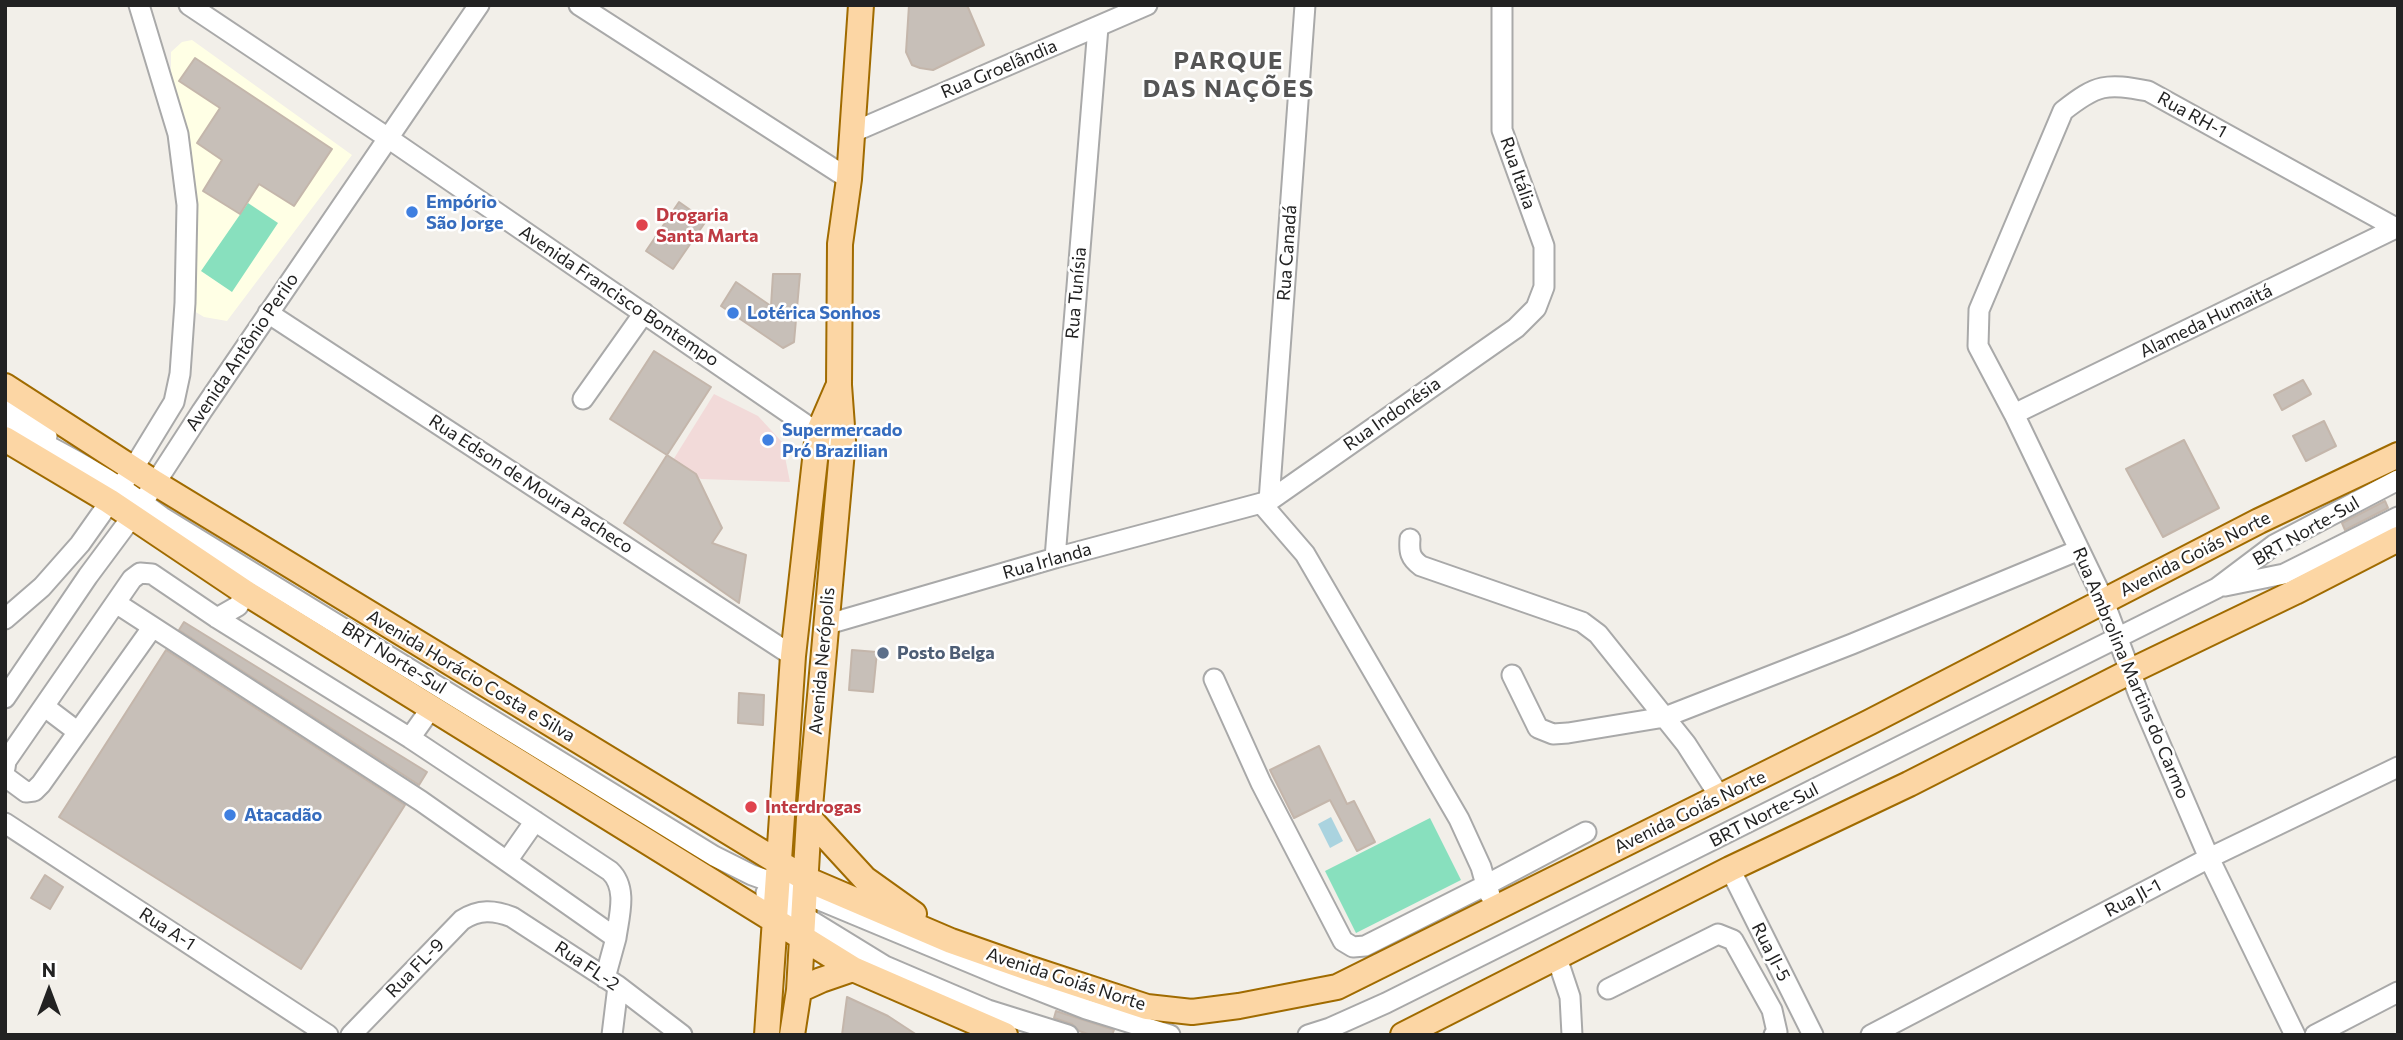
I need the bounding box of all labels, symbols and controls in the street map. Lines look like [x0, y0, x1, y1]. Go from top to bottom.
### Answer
street label: Rua Groelândia [938, 35, 1060, 103]
district label: PARQUE DAS NAÇÕES [1144, 47, 1314, 103]
street label: Rua RH-1 [2154, 87, 2230, 143]
street label: Rua Itália [1496, 134, 1540, 212]
place label: Empório São Jorge [426, 191, 504, 234]
marker: Empório São Jorge [404, 204, 420, 220]
place label: Drogaria Santa Marta [656, 204, 758, 246]
street label: Rua Canadá [1273, 204, 1301, 302]
marker: Drogaria Santa Marta [634, 217, 650, 233]
street label: Avenida Francisco Bontempo [515, 221, 723, 371]
street label: Rua Tunísia [1061, 246, 1091, 340]
street label: Avenida Antônio Perilo [181, 269, 303, 435]
street label: Alameda Humaitá [2136, 280, 2276, 362]
place label: Lotérica Sonhos [747, 302, 881, 324]
marker: Lotérica Sonhos [725, 305, 741, 321]
street label: Rua Indonésia [1339, 373, 1445, 455]
street label: Rua Edson de Moura Pacheco [425, 410, 637, 558]
place label: Supermercado Pró Brazilian [782, 419, 902, 462]
marker: Supermercado Pró Brazilian [760, 432, 776, 448]
street label: BRT Norte-Sul [2249, 492, 2363, 570]
street label: Avenida Goiás Norte [2116, 507, 2274, 601]
street label: Rua Irlanda [1000, 538, 1094, 584]
street label: Rua Ambrolina Martins do Carmo [2068, 544, 2194, 802]
street label: Avenida Nerópolis [805, 586, 839, 736]
street label: Avenida Horácio Costa e Silva [363, 605, 579, 747]
street label: BRT Norte-Sul [338, 617, 450, 699]
place label: Posto Belga [897, 642, 995, 664]
marker: Posto Belga [875, 645, 891, 661]
street label: Avenida Goiás Norte [1611, 766, 1769, 858]
street label: BRT Norte-Sul [1706, 778, 1822, 852]
place label: Interdrogas [765, 796, 861, 818]
marker: Interdrogas [743, 799, 759, 815]
place label: Atacadão [244, 804, 322, 826]
marker: Atacadão [222, 807, 238, 823]
street label: Rua JI-1 [2101, 874, 2165, 922]
street label: Rua A-1 [135, 903, 199, 955]
street label: Rua JI-5 [1747, 919, 1795, 985]
street label: Rua FL-9 [382, 934, 448, 1002]
street label: Rua FL-2 [551, 937, 623, 995]
street label: Avenida Goiás Norte [984, 943, 1148, 1015]
north arrow [14, 956, 84, 1026]
text: N [42, 958, 56, 981]

